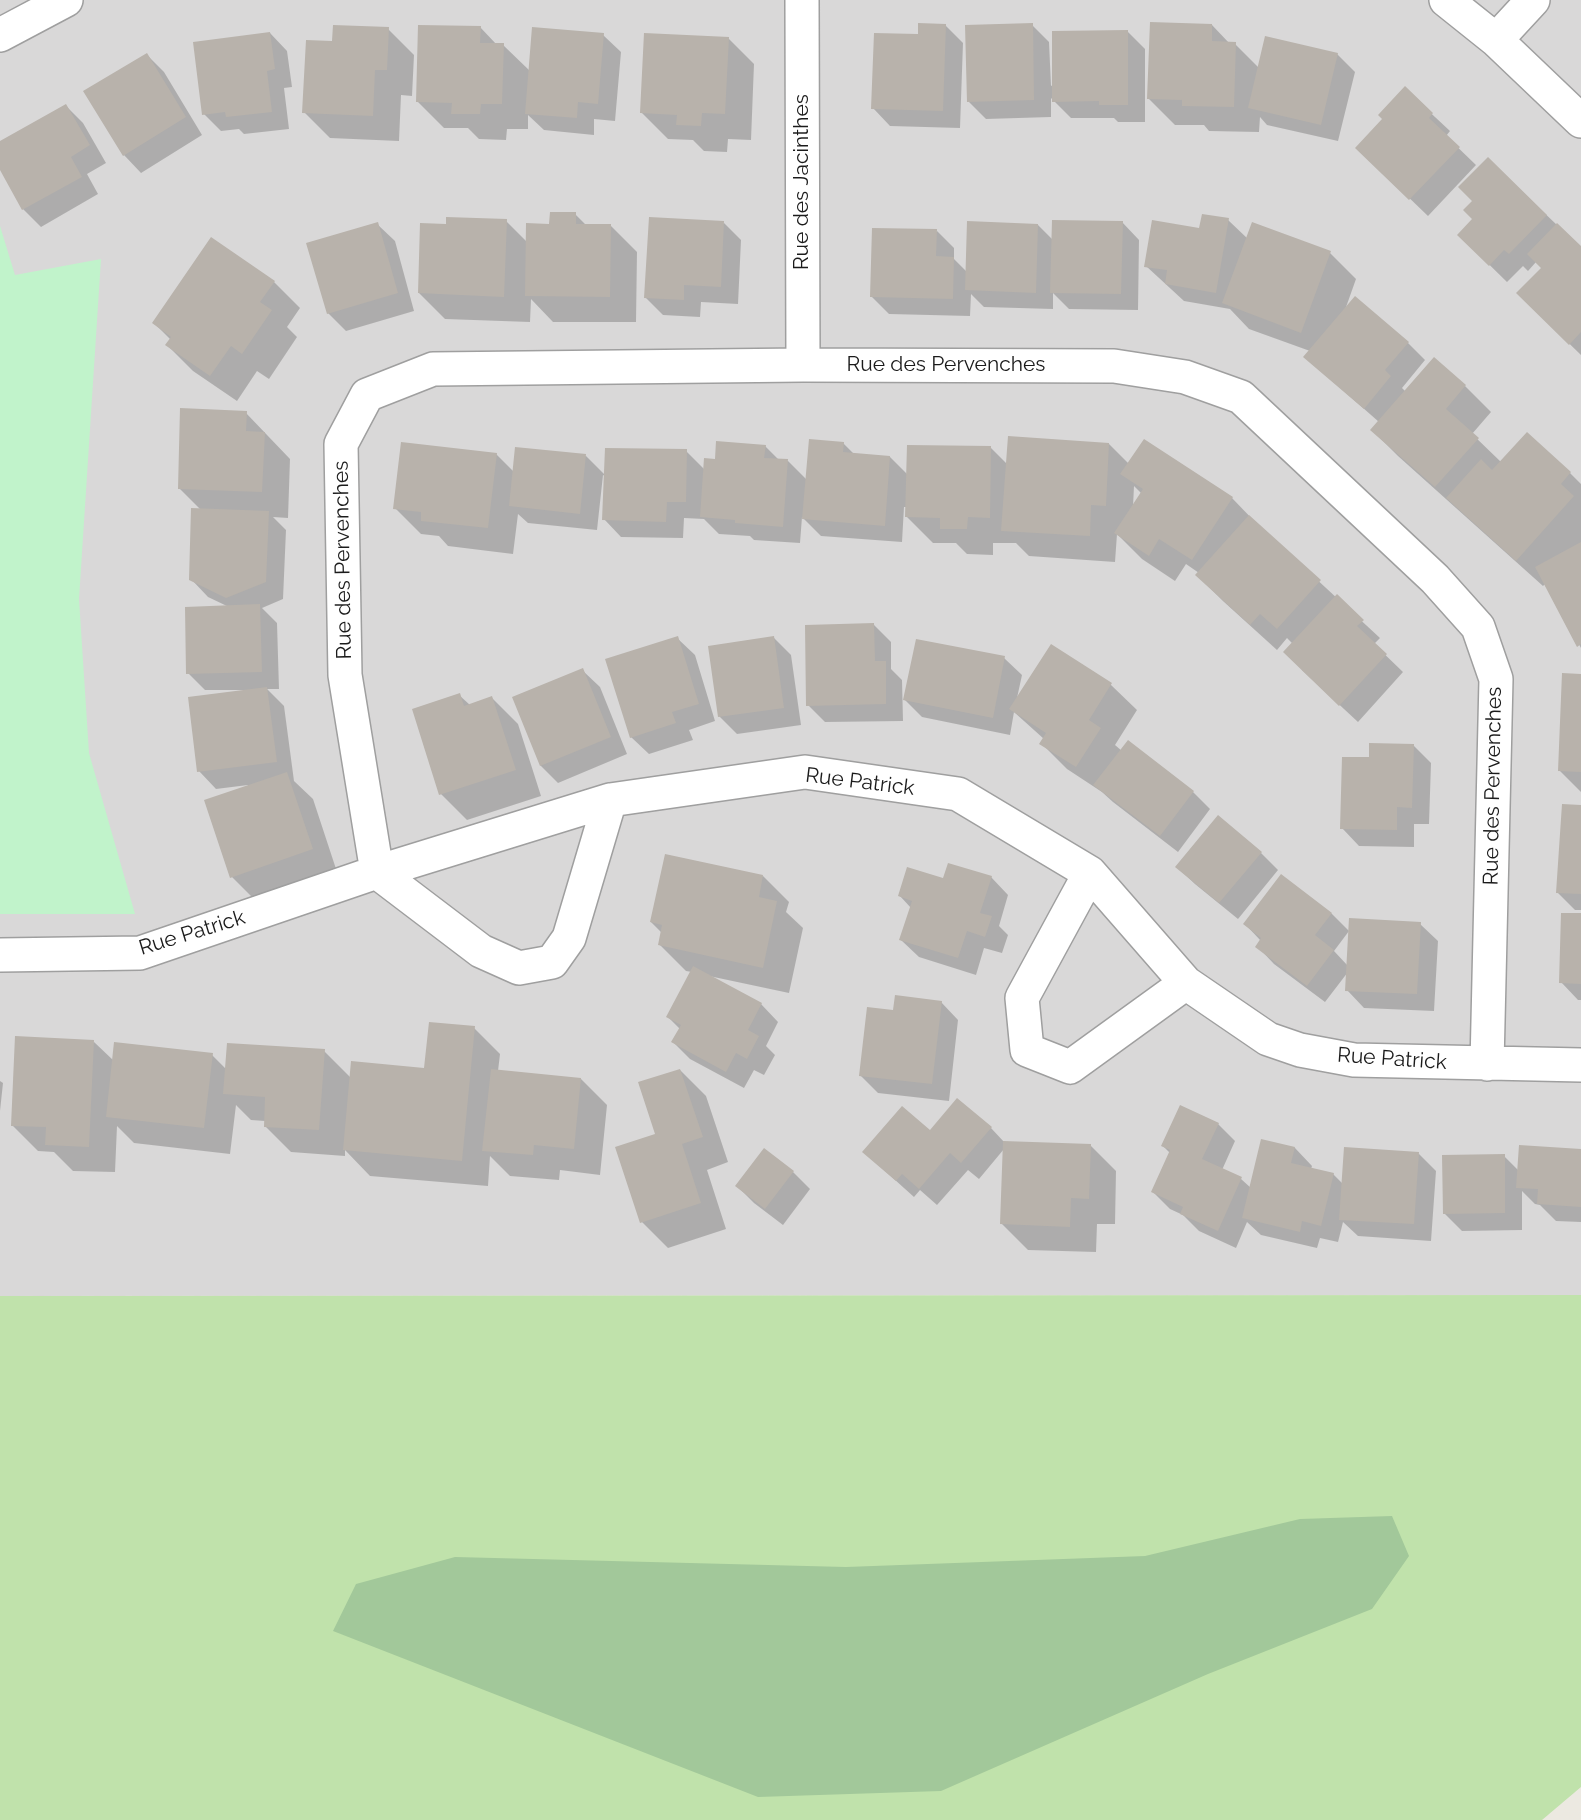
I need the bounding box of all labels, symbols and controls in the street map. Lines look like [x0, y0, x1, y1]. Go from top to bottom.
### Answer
street label: Rue des Jacinthes [789, 94, 815, 270]
street label: Rue des Pervenches [847, 352, 1045, 378]
street label: Rue des Pervenches [329, 460, 357, 660]
street label: Rue des Pervenches [1479, 686, 1507, 886]
street label: Rue Patrick [804, 763, 916, 801]
street label: Rue Patrick [136, 905, 248, 961]
street label: Rue Patrick [1336, 1043, 1448, 1075]

